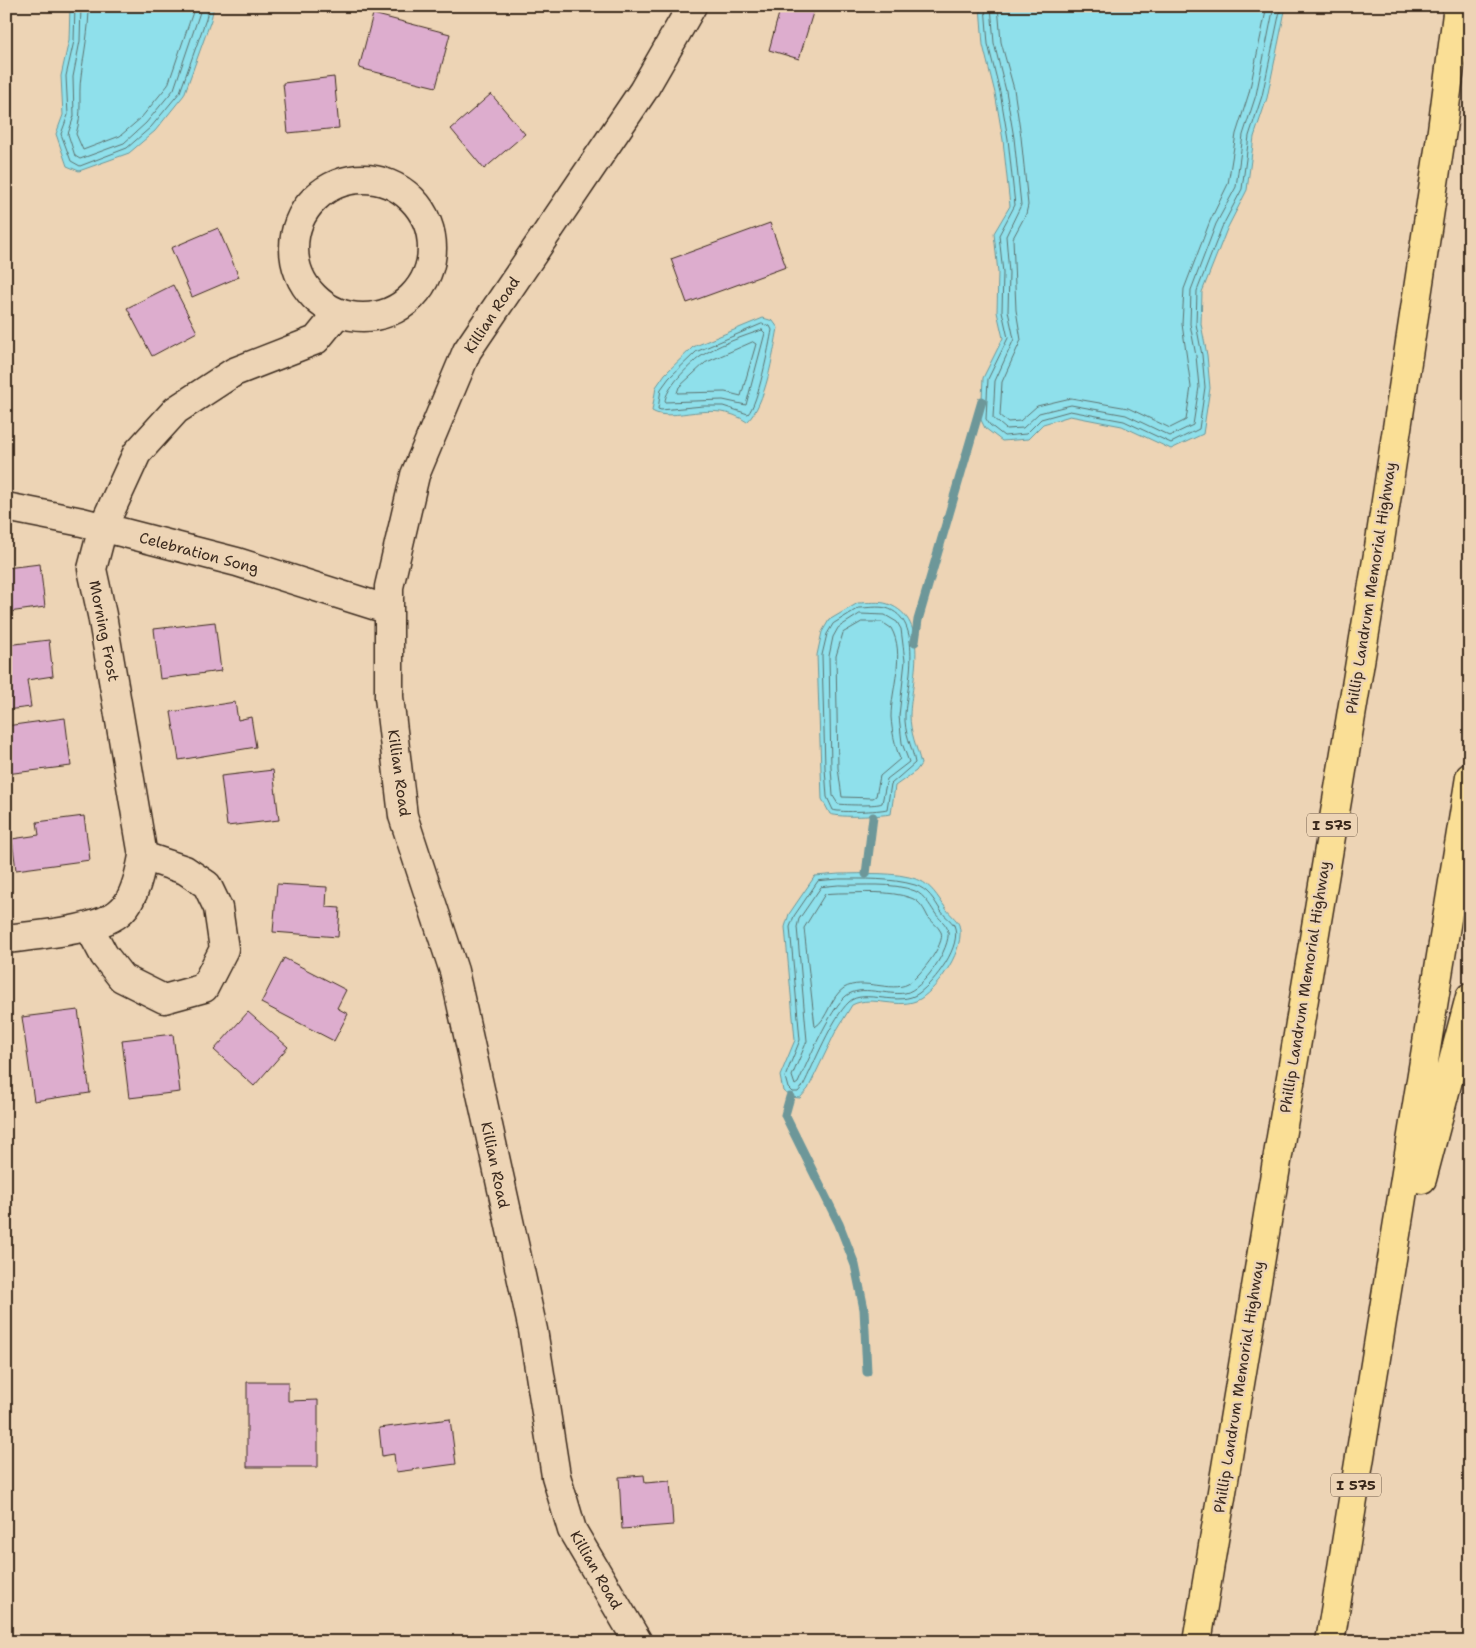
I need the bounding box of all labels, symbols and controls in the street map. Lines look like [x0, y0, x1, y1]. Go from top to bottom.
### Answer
street label: Killian Road [460, 272, 525, 357]
street label: Phillip Landrum Memorial Highway [1341, 461, 1401, 715]
street label: Celebration Song [137, 527, 261, 579]
street label: Morning Frost [84, 579, 124, 683]
street label: Killian Road [383, 728, 415, 818]
road number: I 575 [1307, 814, 1357, 836]
street label: Phillip Landrum Memorial Highway [1275, 860, 1335, 1114]
street label: Killian Road [476, 1120, 514, 1210]
street label: Phillip Landrum Memorial Highway [1209, 1260, 1269, 1514]
road number: I 575 [1331, 1474, 1381, 1496]
street label: Killian Road [565, 1527, 627, 1613]

